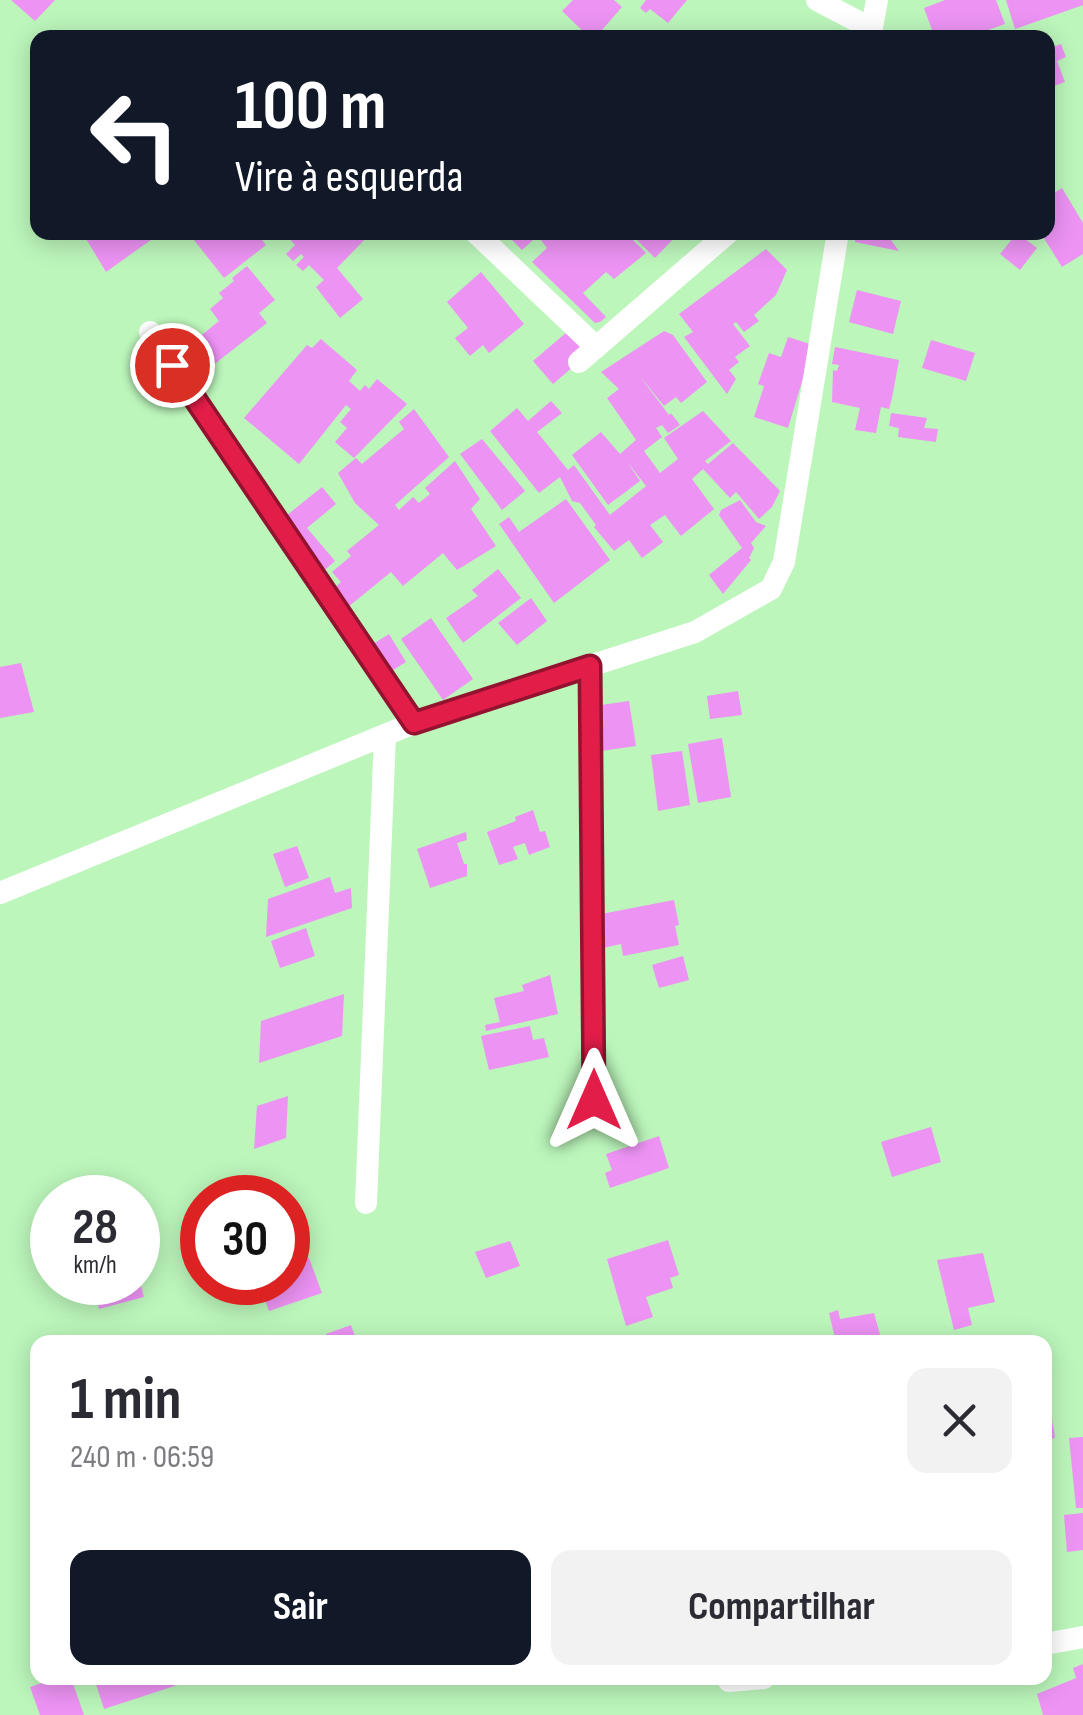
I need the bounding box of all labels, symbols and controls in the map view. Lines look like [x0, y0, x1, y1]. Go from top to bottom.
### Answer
text: 100 m [235, 65, 386, 149]
icon: left [70, 70, 200, 200]
text: Vire à esquerda [235, 150, 464, 205]
pin [130, 323, 215, 408]
icon: arrive [145, 338, 200, 393]
position arrow [542, 1048, 646, 1152]
speed limit sign: 30 [180, 1175, 310, 1305]
text: 28 [72, 1198, 118, 1258]
text: km/h [73, 1250, 117, 1281]
text: 1 min [70, 1364, 182, 1436]
button: close [907, 1368, 1012, 1473]
text: 240 m · 06:59 [70, 1438, 214, 1477]
button: Sair [70, 1550, 531, 1665]
button: Compartilhar [551, 1550, 1012, 1665]

